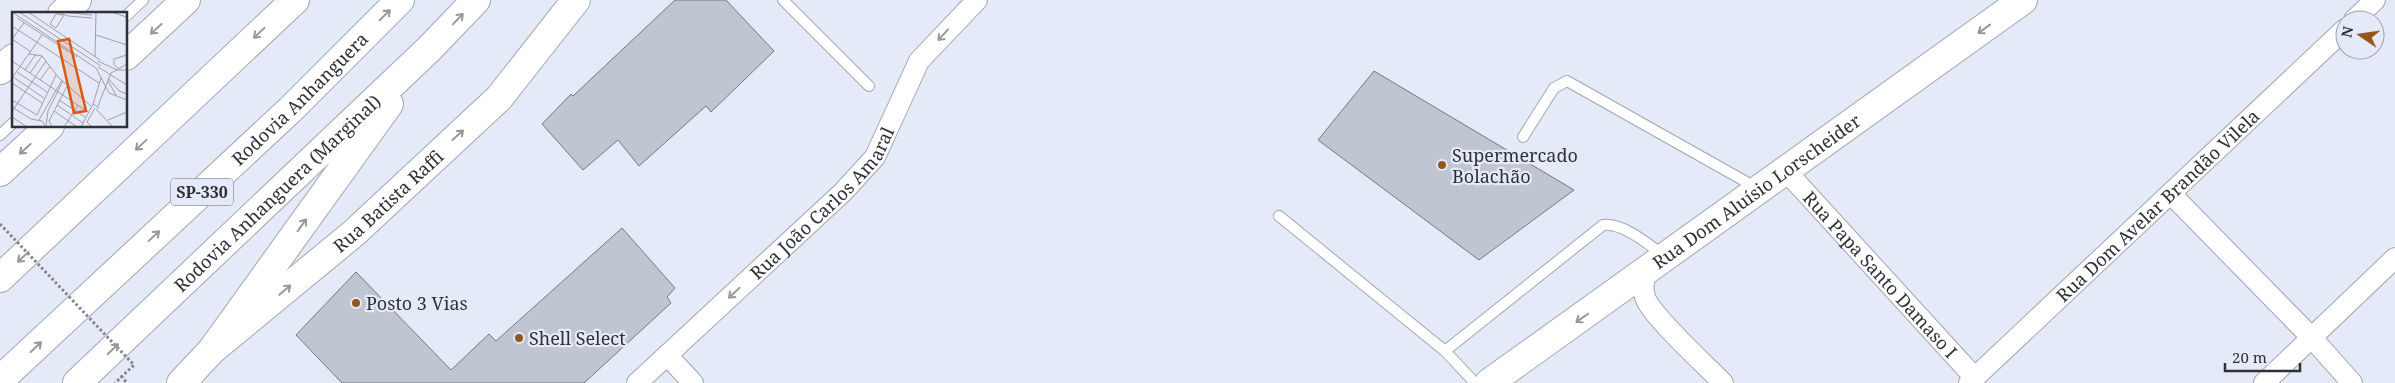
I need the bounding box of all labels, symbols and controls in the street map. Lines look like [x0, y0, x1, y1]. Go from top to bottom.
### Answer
one-way arrow [379, 9, 391, 21]
north arrow [2335, 10, 2385, 60]
inset map [12, 12, 128, 128]
one-way arrow [452, 13, 464, 26]
one-way arrow [150, 23, 163, 34]
one-way arrow [1977, 23, 1991, 34]
text: N [2336, 24, 2357, 39]
street label: Rodovia Anhanguera [226, 27, 373, 170]
one-way arrow [253, 27, 265, 39]
one-way arrow [937, 28, 949, 41]
street label: Rodovia Anhanguera (Marginal) [169, 89, 386, 297]
street label: Rua Dom Avelar Brandão Vilela [2051, 104, 2264, 307]
street label: Rua Dom Aluísio Lorscheider [1647, 108, 1866, 274]
street label: Rua João Carlos Amaral [745, 123, 899, 284]
one-way arrow [451, 129, 464, 140]
one-way arrow [135, 139, 147, 151]
one-way arrow [18, 143, 31, 155]
place label: Supermercado Bolachão [1452, 143, 1578, 188]
street label: Rua Batista Raffi [328, 144, 448, 258]
marker: Supermercado Bolachão [1436, 159, 1448, 171]
road number: SP-330 [171, 178, 233, 206]
street label: Rua Papa Santo Damaso I [1798, 186, 1963, 363]
one-way arrow [296, 219, 307, 233]
one-way arrow [148, 230, 161, 242]
one-way arrow [16, 251, 29, 263]
one-way arrow [278, 284, 291, 295]
one-way arrow [727, 287, 740, 299]
place label: Posto 3 Vias [366, 291, 468, 315]
marker: Posto 3 Vias [350, 297, 362, 309]
one-way arrow [1575, 312, 1589, 323]
place label: Shell Select [529, 326, 626, 350]
marker: Shell Select [513, 332, 525, 344]
scale bar [2225, 340, 2300, 372]
one-way arrow [29, 341, 42, 353]
one-way arrow [106, 343, 119, 355]
text: 20 m [2232, 347, 2267, 367]

